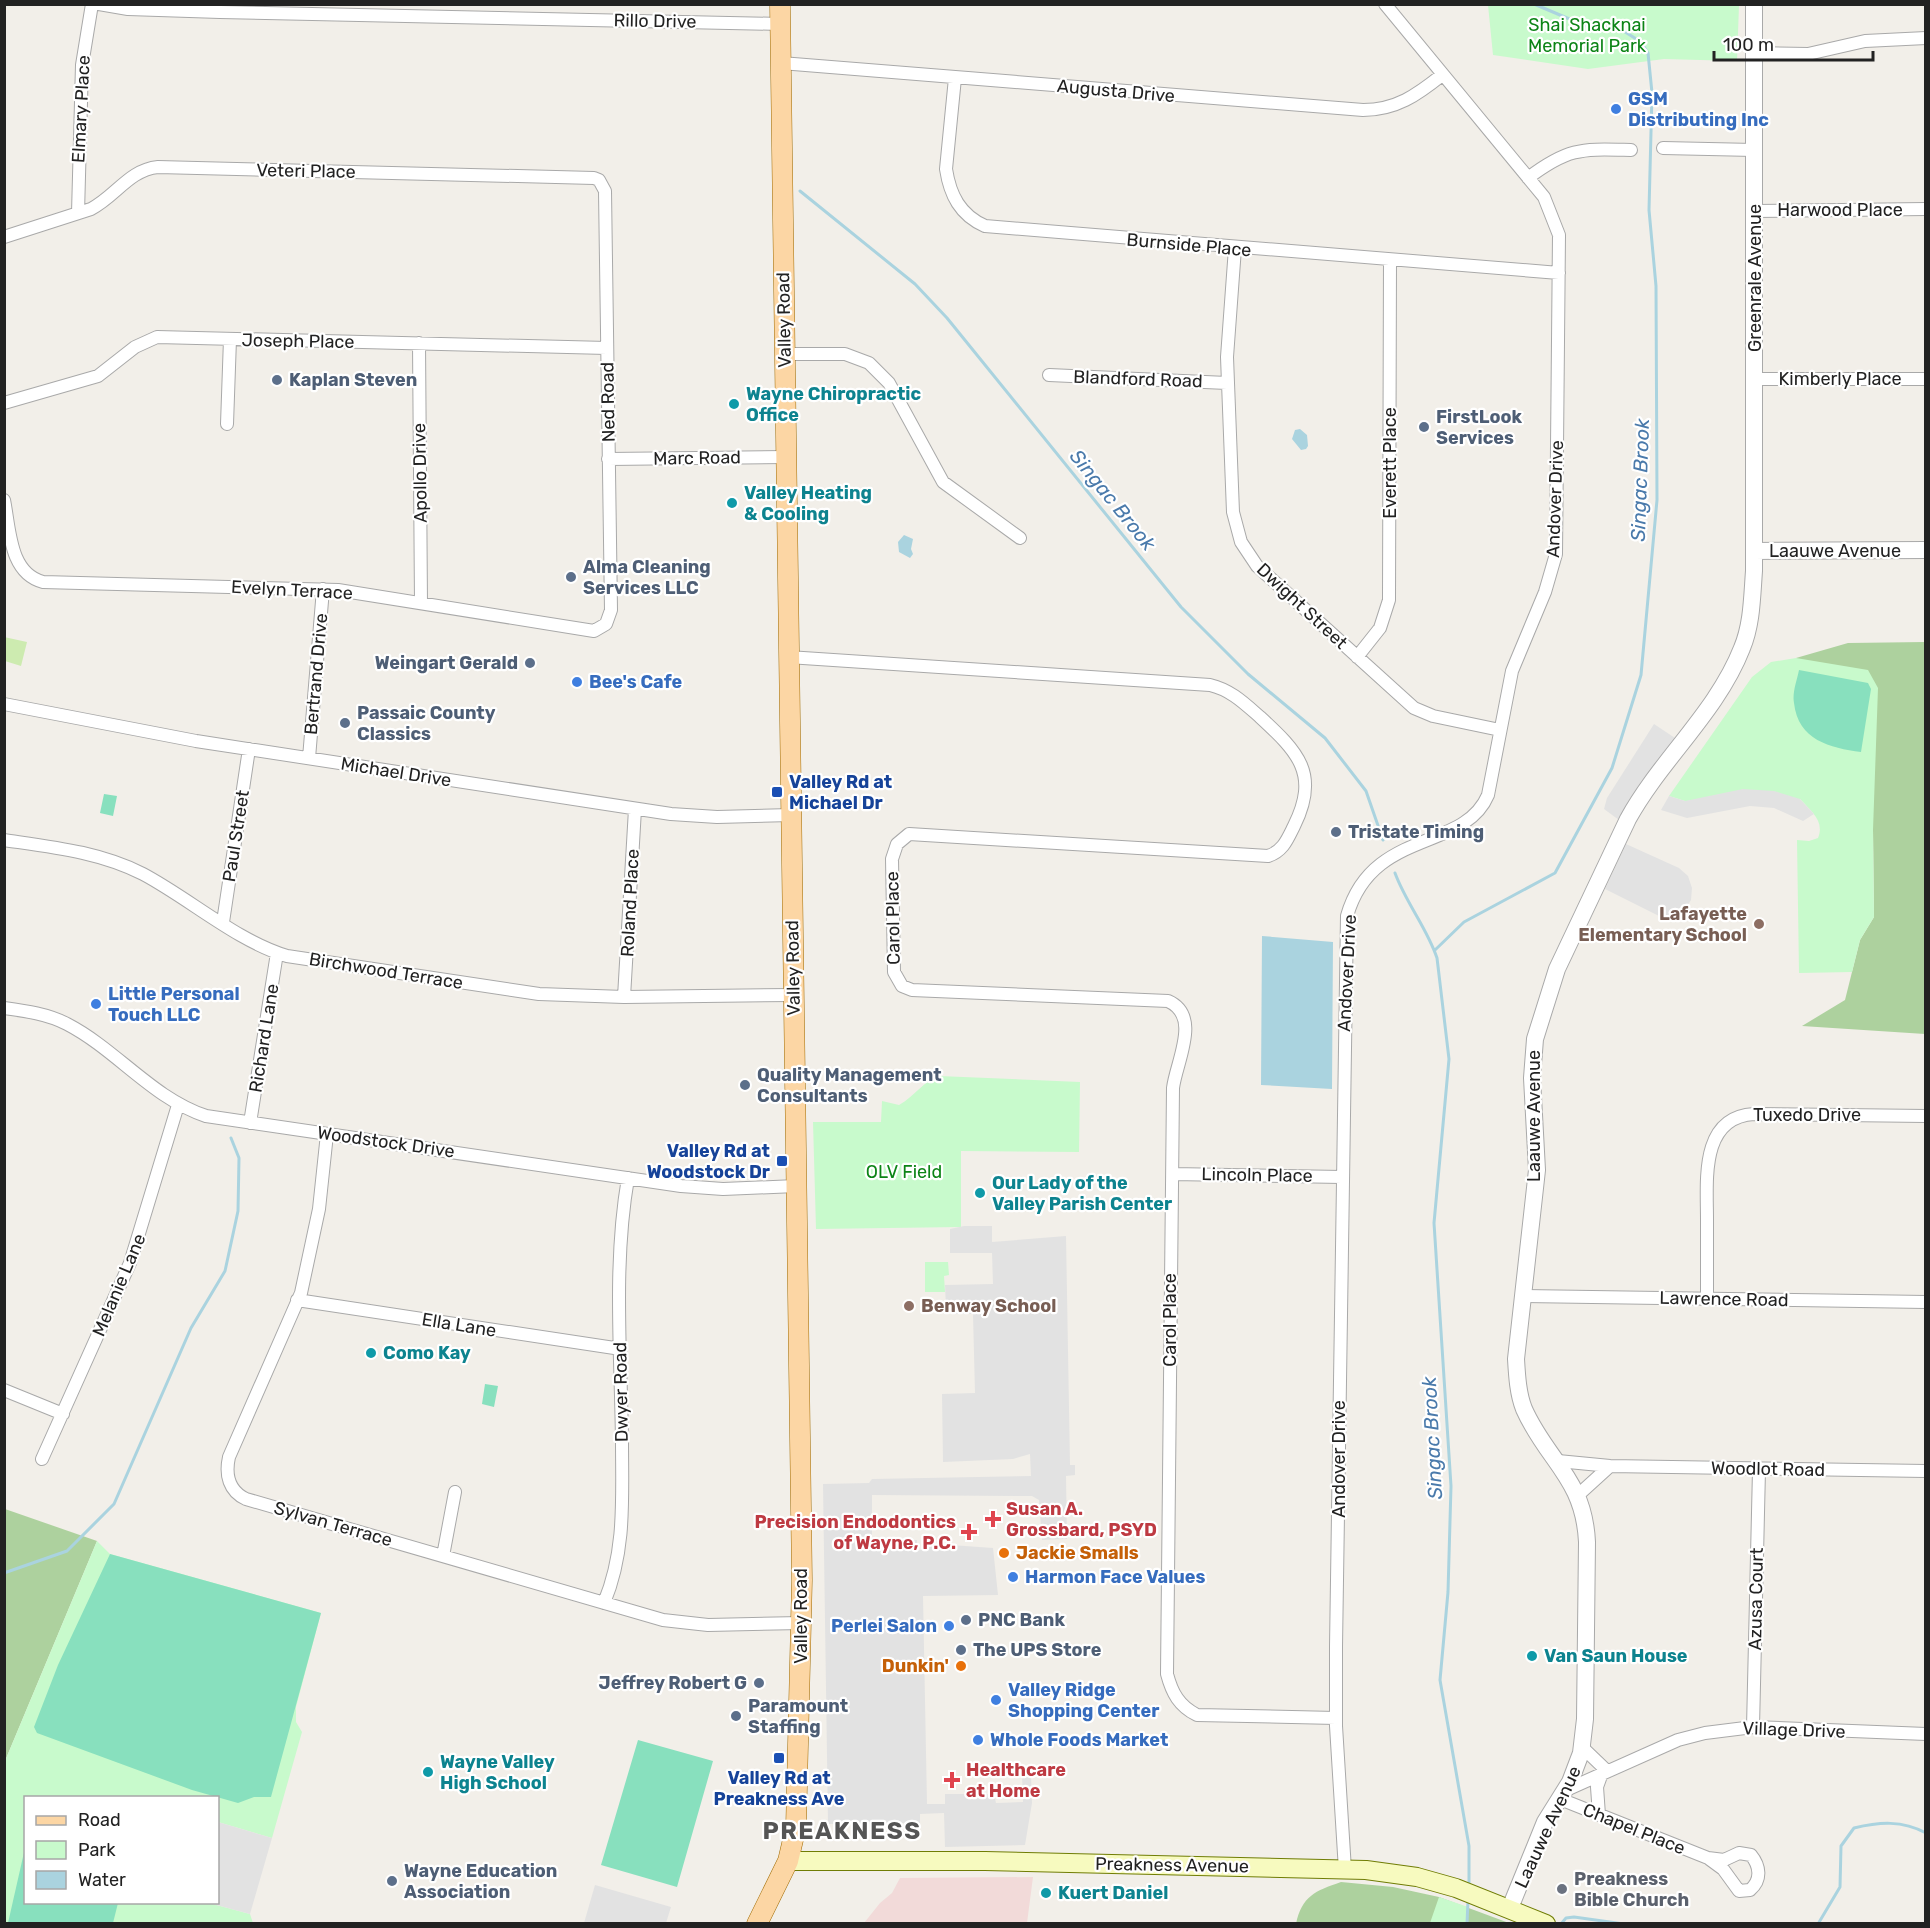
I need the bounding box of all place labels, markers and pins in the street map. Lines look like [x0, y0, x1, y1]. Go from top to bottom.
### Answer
place label: GSM Distributing Inc [1628, 88, 1769, 131]
marker: GSM Distributing Inc [1609, 102, 1623, 116]
place label: Kaplan Steven [289, 369, 417, 391]
marker: Kaplan Steven [270, 373, 284, 387]
place label: Wayne Chiropractic Office [746, 383, 921, 426]
marker: Wayne Chiropractic Office [727, 397, 741, 411]
place label: FirstLook Services [1436, 406, 1522, 449]
marker: FirstLook Services [1417, 420, 1431, 434]
place label: Valley Heating & Cooling [744, 482, 872, 525]
marker: Valley Heating & Cooling [725, 496, 739, 510]
place label: Alma Cleaning Services LLC [583, 556, 711, 599]
marker: Alma Cleaning Services LLC [564, 570, 578, 584]
place label: Weingart Gerald [375, 652, 518, 674]
marker: Weingart Gerald [523, 656, 537, 670]
place label: Bee's Cafe [589, 671, 682, 693]
marker: Bee's Cafe [570, 675, 584, 689]
place label: Passaic County Classics [357, 702, 496, 745]
marker: Passaic County Classics [338, 716, 352, 730]
place label: Valley Rd at Michael Dr [789, 771, 892, 814]
marker: Valley Rd at Michael Dr [770, 785, 784, 799]
place label: Tristate Timing [1348, 821, 1484, 843]
marker: Tristate Timing [1329, 825, 1343, 839]
place label: Lafayette Elementary School [1578, 903, 1747, 946]
marker: Lafayette Elementary School [1752, 917, 1766, 931]
place label: Little Personal Touch LLC [108, 983, 240, 1026]
marker: Little Personal Touch LLC [89, 997, 103, 1011]
place label: Quality Management Consultants [757, 1064, 942, 1107]
marker: Quality Management Consultants [738, 1078, 752, 1092]
place label: Valley Rd at Woodstock Dr [647, 1140, 770, 1183]
marker: Valley Rd at Woodstock Dr [775, 1154, 789, 1168]
place label: Our Lady of the Valley Parish Center [992, 1172, 1172, 1215]
marker: Our Lady of the Valley Parish Center [973, 1186, 987, 1200]
place label: Benway School [921, 1295, 1056, 1317]
marker: Benway School [902, 1299, 916, 1313]
place label: Como Kay [383, 1342, 471, 1364]
marker: Como Kay [364, 1346, 378, 1360]
place label: Susan A. Grossbard, PSYD [1006, 1498, 1157, 1541]
marker: Susan A. Grossbard, PSYD [984, 1510, 1002, 1528]
place label: Precision Endodontics of Wayne, P.C. [754, 1511, 956, 1554]
marker: Precision Endodontics of Wayne, P.C. [960, 1523, 978, 1541]
place label: Jackie Smalls [1016, 1542, 1139, 1564]
marker: Jackie Smalls [997, 1546, 1011, 1560]
place label: Harmon Face Values [1025, 1566, 1206, 1588]
marker: Harmon Face Values [1006, 1570, 1020, 1584]
place label: PNC Bank [978, 1609, 1065, 1631]
marker: PNC Bank [959, 1613, 973, 1627]
place label: Perlei Salon [831, 1615, 937, 1637]
marker: Perlei Salon [942, 1619, 956, 1633]
place label: The UPS Store [973, 1639, 1102, 1661]
marker: The UPS Store [954, 1643, 968, 1657]
place label: Van Saun House [1544, 1645, 1688, 1667]
marker: Van Saun House [1525, 1649, 1539, 1663]
place label: Dunkin' [882, 1655, 949, 1677]
marker: Dunkin' [954, 1659, 968, 1673]
place label: Jeffrey Robert G [599, 1672, 747, 1694]
marker: Jeffrey Robert G [752, 1676, 766, 1690]
place label: Valley Ridge Shopping Center [1008, 1679, 1159, 1722]
marker: Valley Ridge Shopping Center [989, 1693, 1003, 1707]
place label: Paramount Staffing [748, 1695, 848, 1738]
marker: Paramount Staffing [729, 1709, 743, 1723]
place label: Whole Foods Market [990, 1729, 1168, 1751]
marker: Whole Foods Market [971, 1733, 985, 1747]
place label: Wayne Valley High School [440, 1751, 555, 1794]
marker: Valley Rd at Preakness Ave [772, 1751, 786, 1765]
place label: Healthcare at Home [966, 1759, 1066, 1802]
marker: Wayne Valley High School [421, 1765, 435, 1779]
place label: Valley Rd at Preakness Ave [714, 1767, 845, 1810]
marker: Healthcare at Home [943, 1771, 961, 1789]
place label: Wayne Education Association [404, 1860, 557, 1903]
place label: Preakness Bible Church [1574, 1868, 1689, 1911]
marker: Wayne Education Association [385, 1874, 399, 1888]
place label: Kuert Daniel [1058, 1882, 1168, 1904]
marker: Preakness Bible Church [1555, 1882, 1569, 1896]
marker: Kuert Daniel [1039, 1886, 1053, 1900]

